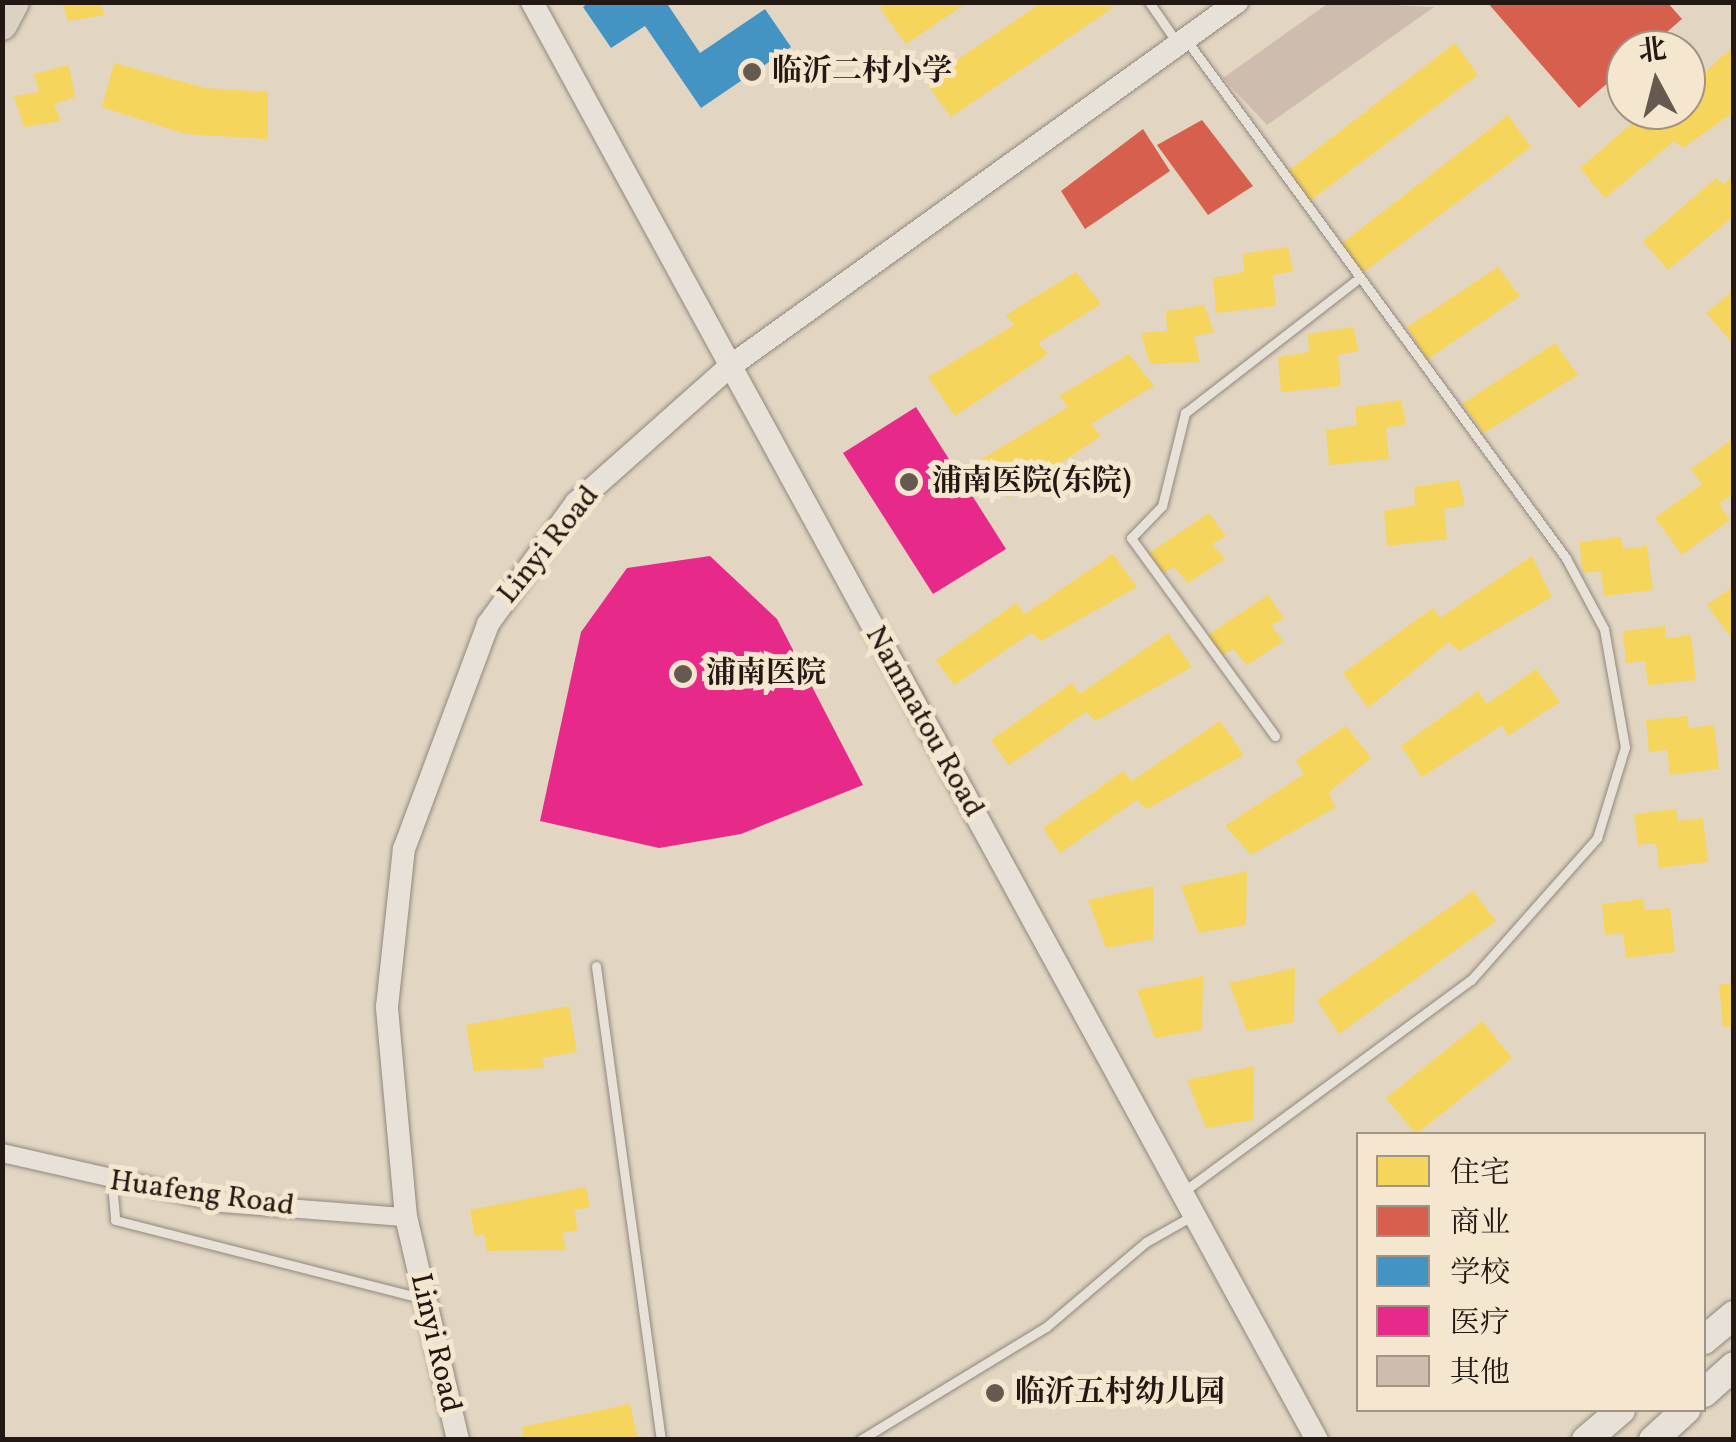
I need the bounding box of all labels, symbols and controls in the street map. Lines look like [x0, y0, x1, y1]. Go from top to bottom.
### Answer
north arrow [1606, 30, 1706, 130]
text: 北 [1636, 31, 1669, 73]
place label: 临沂二村小学 [772, 54, 952, 90]
marker: 临沂二村小学 [741, 61, 763, 83]
place label: 浦南医院(东院) [932, 464, 1131, 500]
marker: 浦南医院(东院) [896, 469, 922, 495]
street label: Linyi Road [490, 479, 608, 611]
street label: Nanmatou Road [857, 620, 991, 824]
place label: 浦南医院 [706, 656, 826, 692]
marker: 浦南医院 [670, 661, 696, 687]
legend [1356, 1132, 1706, 1412]
text: 住宅 [1450, 1153, 1510, 1195]
street label: Huafeng Road [107, 1163, 297, 1225]
text: 商业 [1450, 1203, 1510, 1245]
text: 学校 [1450, 1253, 1510, 1295]
street label: Linyi Road [402, 1270, 468, 1416]
text: 医疗 [1450, 1303, 1510, 1345]
text: 其他 [1450, 1353, 1510, 1395]
place label: 临沂五村幼儿园 [1015, 1375, 1225, 1411]
marker: 临沂五村幼儿园 [984, 1382, 1006, 1404]

